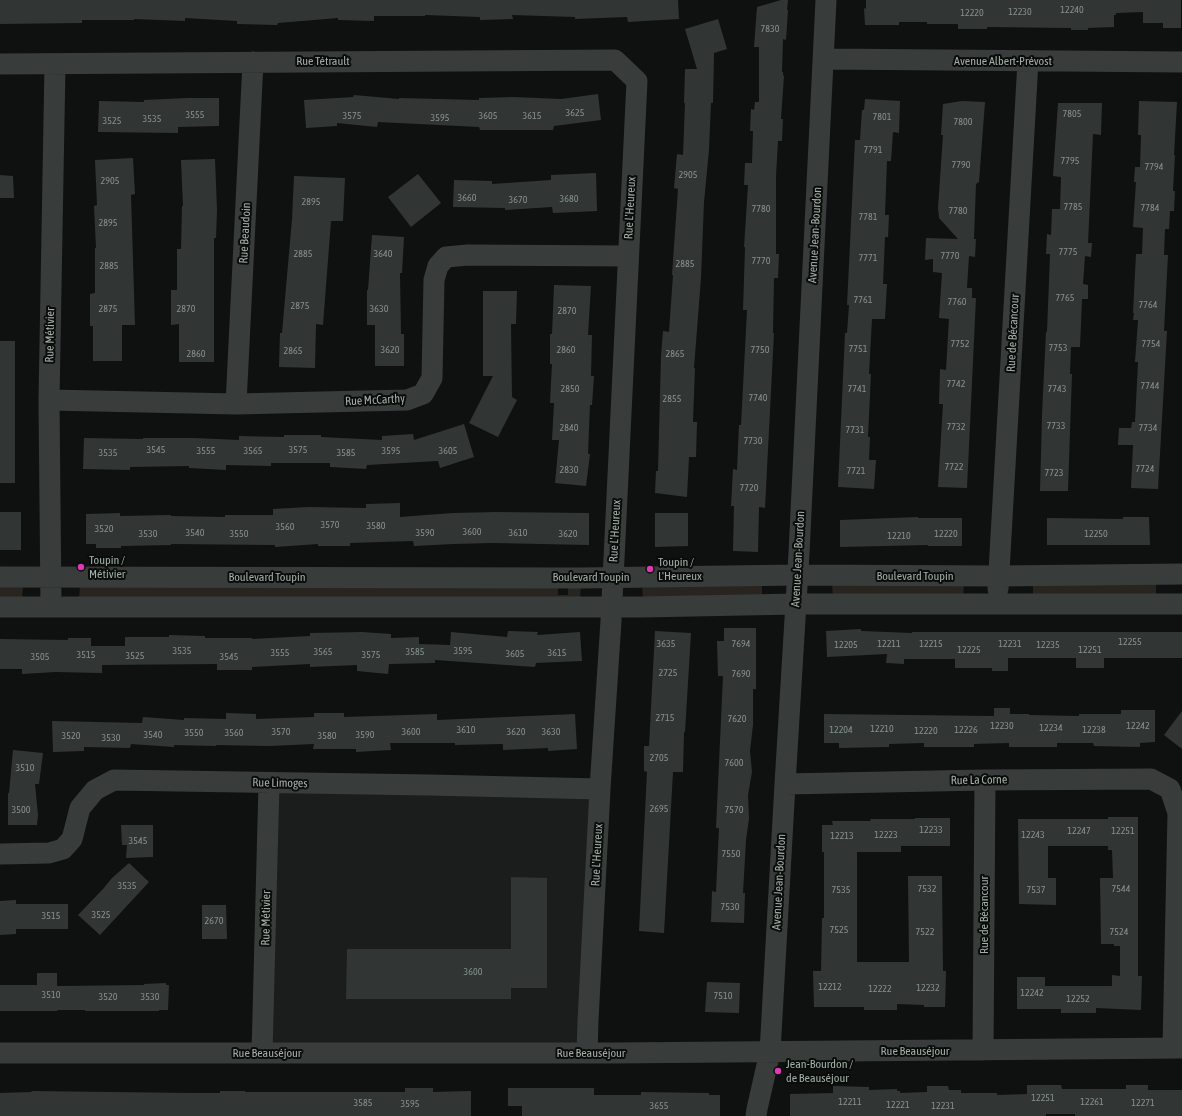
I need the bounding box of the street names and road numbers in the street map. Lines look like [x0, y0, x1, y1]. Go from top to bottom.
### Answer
street label: Rue Tétrault [296, 54, 350, 68]
street label: Avenue Albert-Prévost [954, 54, 1052, 68]
street label: Rue L'Heureux [621, 176, 639, 240]
street label: Avenue Jean-Bourdon [805, 187, 825, 283]
street label: Rue Beaudoin [236, 202, 254, 264]
street label: Rue de Bécancour [1004, 294, 1022, 372]
street label: Rue Métivier [42, 307, 58, 363]
street label: Rue McCarthy [345, 391, 405, 409]
street label: Rue L'Heureux [606, 499, 624, 563]
street label: Avenue Jean-Bourdon [788, 511, 808, 607]
street label: Boulevard Toupin [876, 569, 954, 583]
street label: Boulevard Toupin [228, 570, 306, 584]
street label: Boulevard Toupin [552, 570, 630, 584]
street label: Rue La Corne [951, 772, 1007, 788]
street label: Rue Limoges [252, 775, 308, 791]
street label: Rue L'Heureux [588, 823, 606, 887]
street label: Avenue Jean-Bourdon [769, 834, 789, 930]
street label: Rue de Bécancour [977, 876, 991, 954]
street label: Rue Métivier [258, 890, 274, 946]
street label: Rue Beauséjour [881, 1044, 949, 1058]
street label: Rue Beauséjour [233, 1046, 301, 1060]
street label: Rue Beauséjour [557, 1046, 625, 1060]

